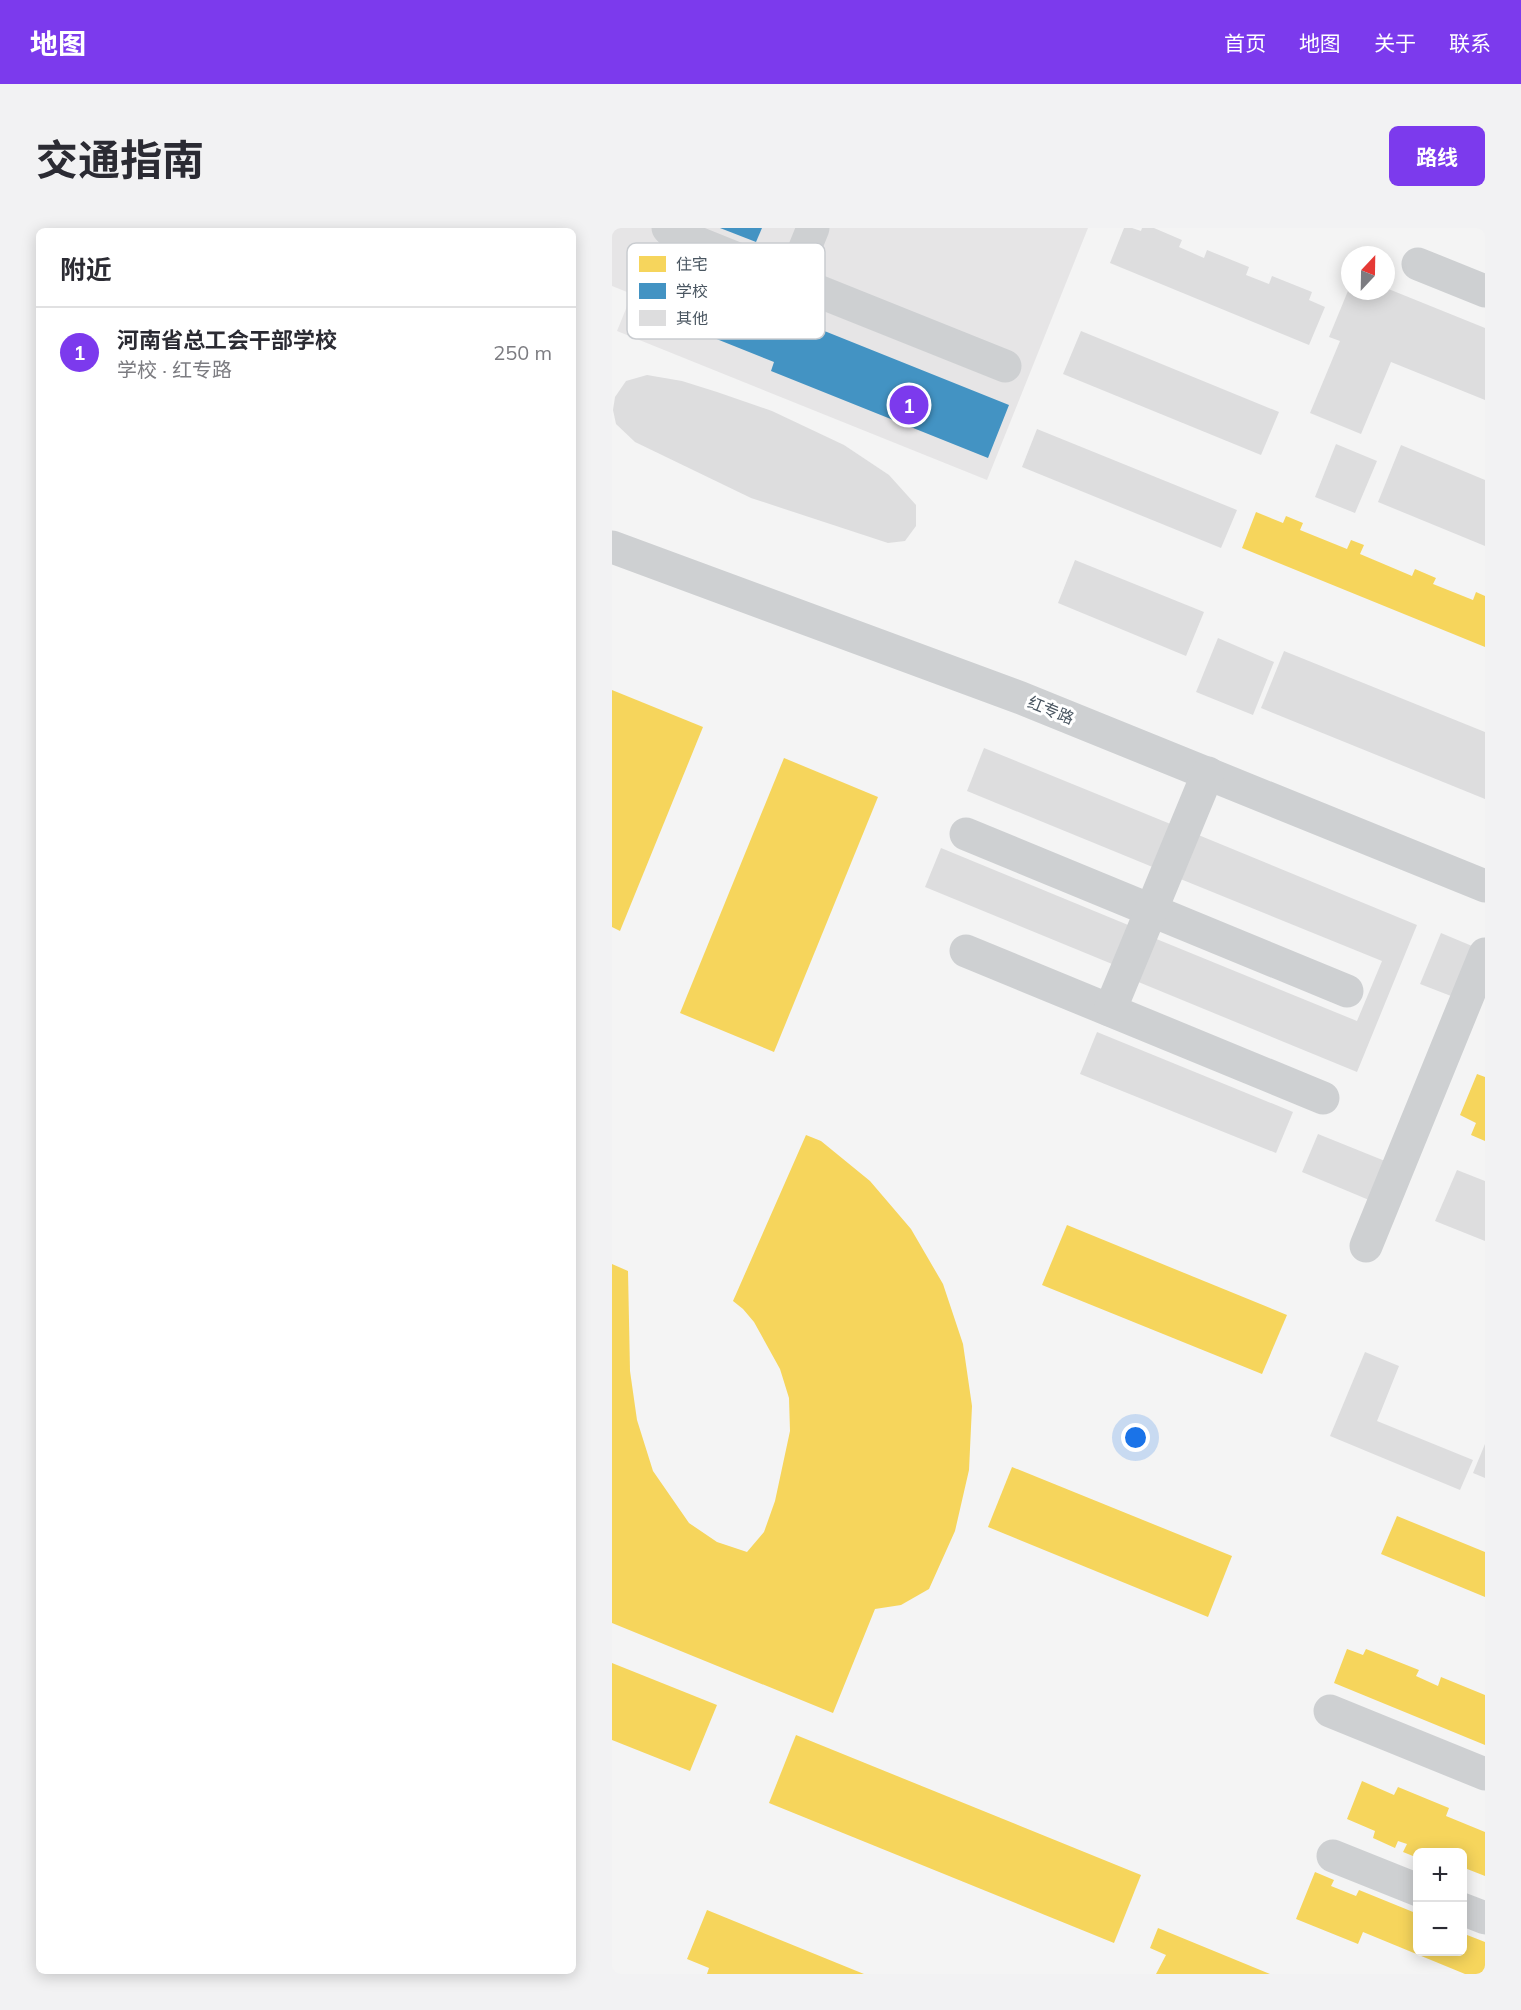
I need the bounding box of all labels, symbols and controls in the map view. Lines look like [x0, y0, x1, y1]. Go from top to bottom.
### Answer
text: 地图 [30, 26, 86, 61]
text: 首页 [1224, 30, 1266, 56]
text: 地图 [1299, 30, 1341, 56]
text: 关于 [1374, 30, 1416, 56]
text: 联系 [1449, 30, 1491, 56]
button: 路线 [1389, 126, 1485, 186]
text: 交通指南 [36, 133, 204, 186]
legend [627, 243, 825, 339]
north arrow [1341, 246, 1395, 300]
text: 附近 [60, 253, 112, 286]
text: 住宅 [676, 254, 708, 274]
text: 学校 [676, 281, 708, 301]
text: 其他 [676, 308, 708, 328]
text: 河南省总工会干部学校 [117, 326, 337, 354]
text: 1 [74, 340, 86, 365]
text: 250 m [493, 340, 552, 365]
text: 学校 · 红专路 [117, 357, 232, 382]
pin: 1 [890, 382, 928, 428]
street label: 红专路 [1025, 692, 1077, 728]
your location [1121, 1423, 1150, 1452]
map controls [1413, 1848, 1467, 1956]
button: + [1413, 1848, 1467, 1902]
button: − [1413, 1902, 1467, 1956]

